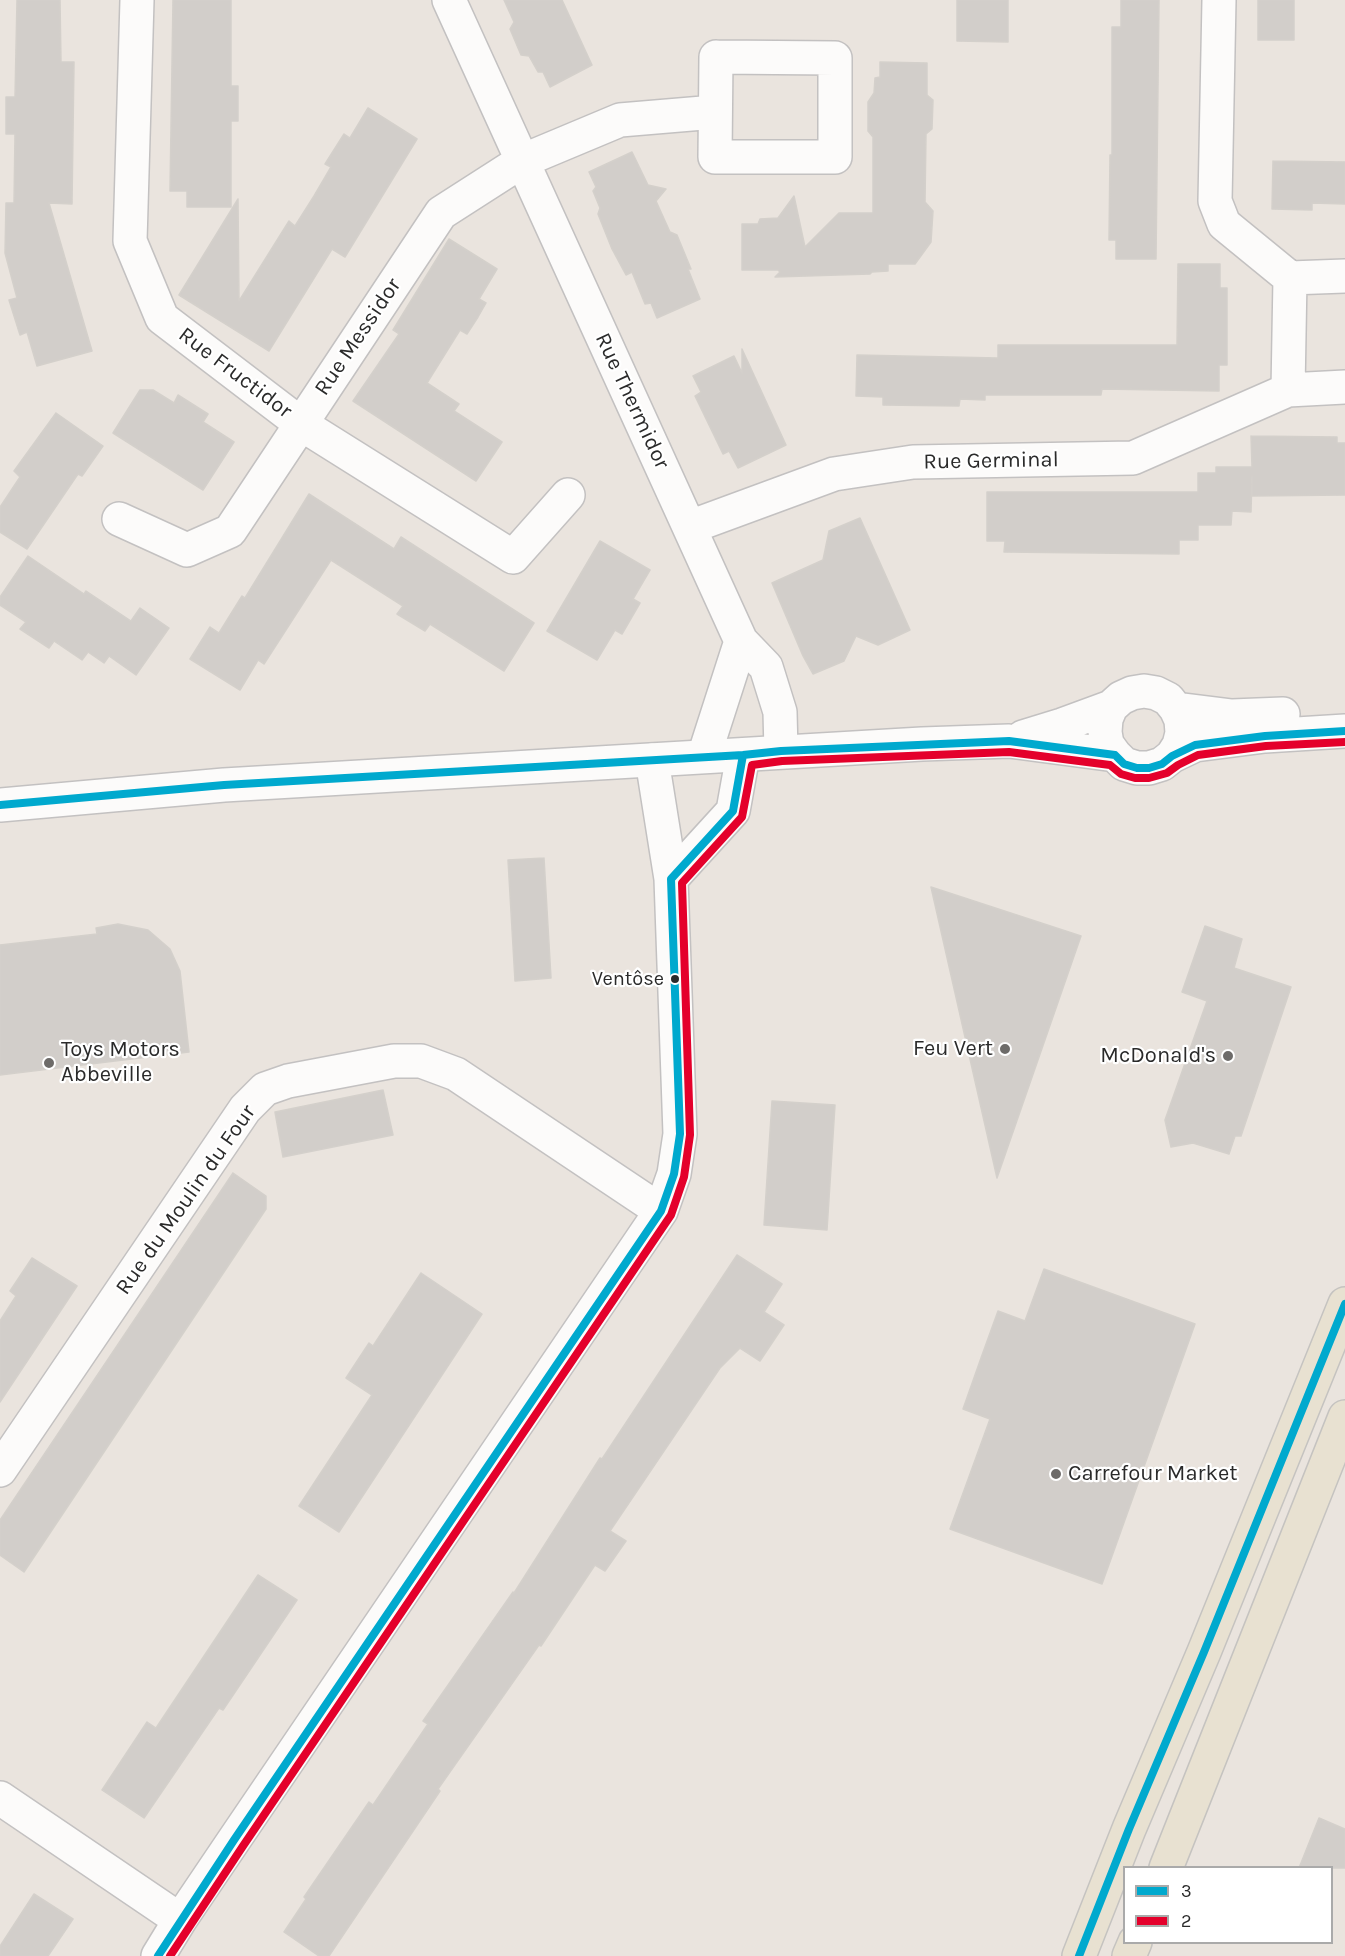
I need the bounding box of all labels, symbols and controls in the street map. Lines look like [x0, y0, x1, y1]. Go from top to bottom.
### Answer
street label: Rue Messidor [309, 273, 407, 401]
street label: Rue Fructidor [173, 322, 297, 424]
street label: Rue Thermidor [589, 329, 675, 473]
street label: Rue Germinal [923, 447, 1059, 475]
place label: Ventôse [592, 967, 664, 991]
marker: Ventôse [669, 973, 681, 985]
place label: Feu Vert [913, 1036, 993, 1062]
place label: Toys Motors Abbeville [61, 1037, 180, 1088]
marker: Feu Vert [998, 1042, 1012, 1056]
place label: McDonald's [1100, 1043, 1216, 1069]
marker: McDonald's [1221, 1049, 1235, 1063]
marker: Toys Motors Abbeville [42, 1056, 56, 1070]
street label: Rue du Moulin du Four [110, 1100, 262, 1300]
place label: Carrefour Market [1068, 1461, 1238, 1487]
marker: Carrefour Market [1049, 1467, 1063, 1481]
legend [1123, 1866, 1333, 1944]
text: 3 [1181, 1880, 1192, 1902]
text: 2 [1181, 1910, 1191, 1932]

